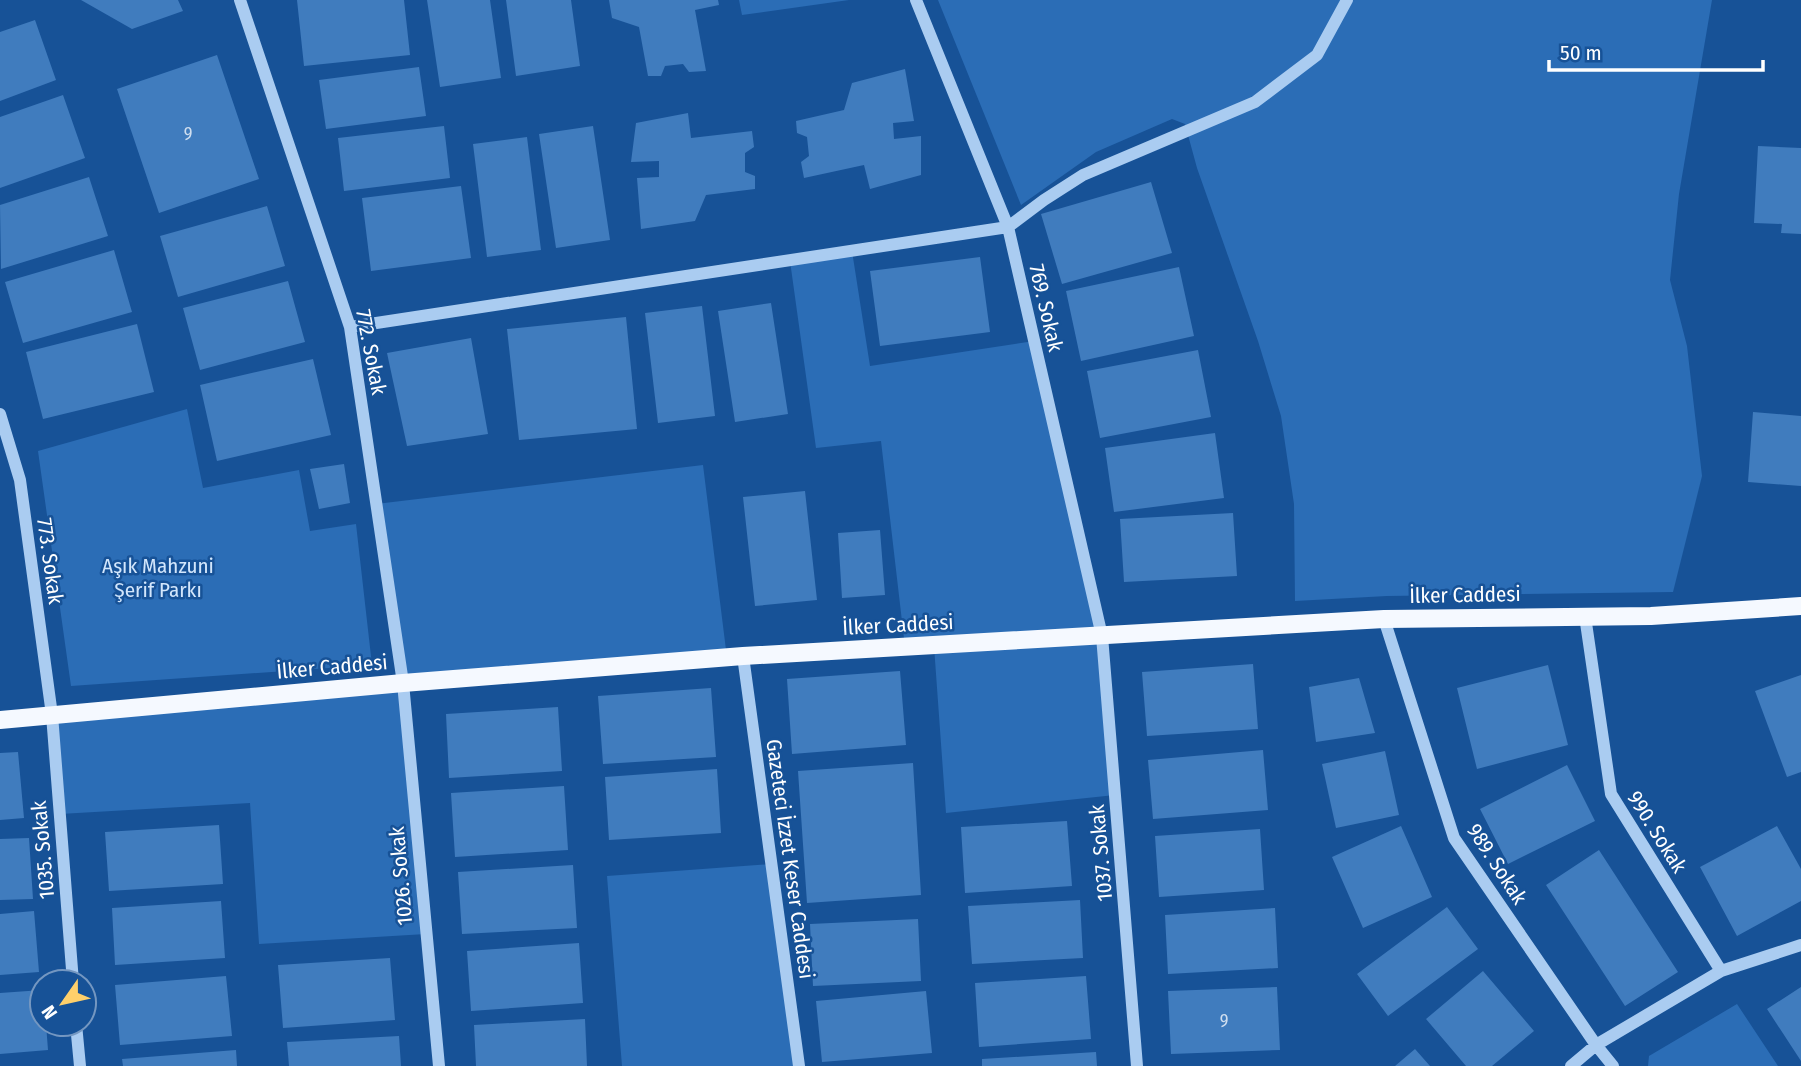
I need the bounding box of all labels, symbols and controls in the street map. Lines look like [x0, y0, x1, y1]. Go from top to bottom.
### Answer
scale bar [1549, 28, 1762, 72]
text: 50 m [1560, 40, 1602, 66]
house number: 9 [184, 123, 192, 145]
street label: 769. Sokak [1023, 262, 1069, 354]
street label: 772. Sokak [350, 307, 392, 397]
street label: 773. Sokak [31, 516, 69, 606]
park label: Aşık Mahzuni Şerif Parkı [102, 553, 214, 603]
street label: İlker Caddesi [1409, 581, 1521, 609]
street label: İlker Caddesi [842, 609, 954, 641]
street label: İlker Caddesi [275, 649, 389, 685]
street label: Gazeteci İzzet Keser Caddesi [760, 737, 820, 981]
street label: 990. Sokak [1622, 786, 1692, 878]
street label: 1035. Sokak [26, 800, 60, 900]
street label: 1037. Sokak [1084, 803, 1118, 903]
street label: 989. Sokak [1461, 819, 1533, 909]
street label: 1026. Sokak [384, 825, 418, 926]
north arrow [28, 968, 98, 1038]
text: N [37, 1001, 62, 1023]
house number: 9 [1220, 1010, 1228, 1032]

